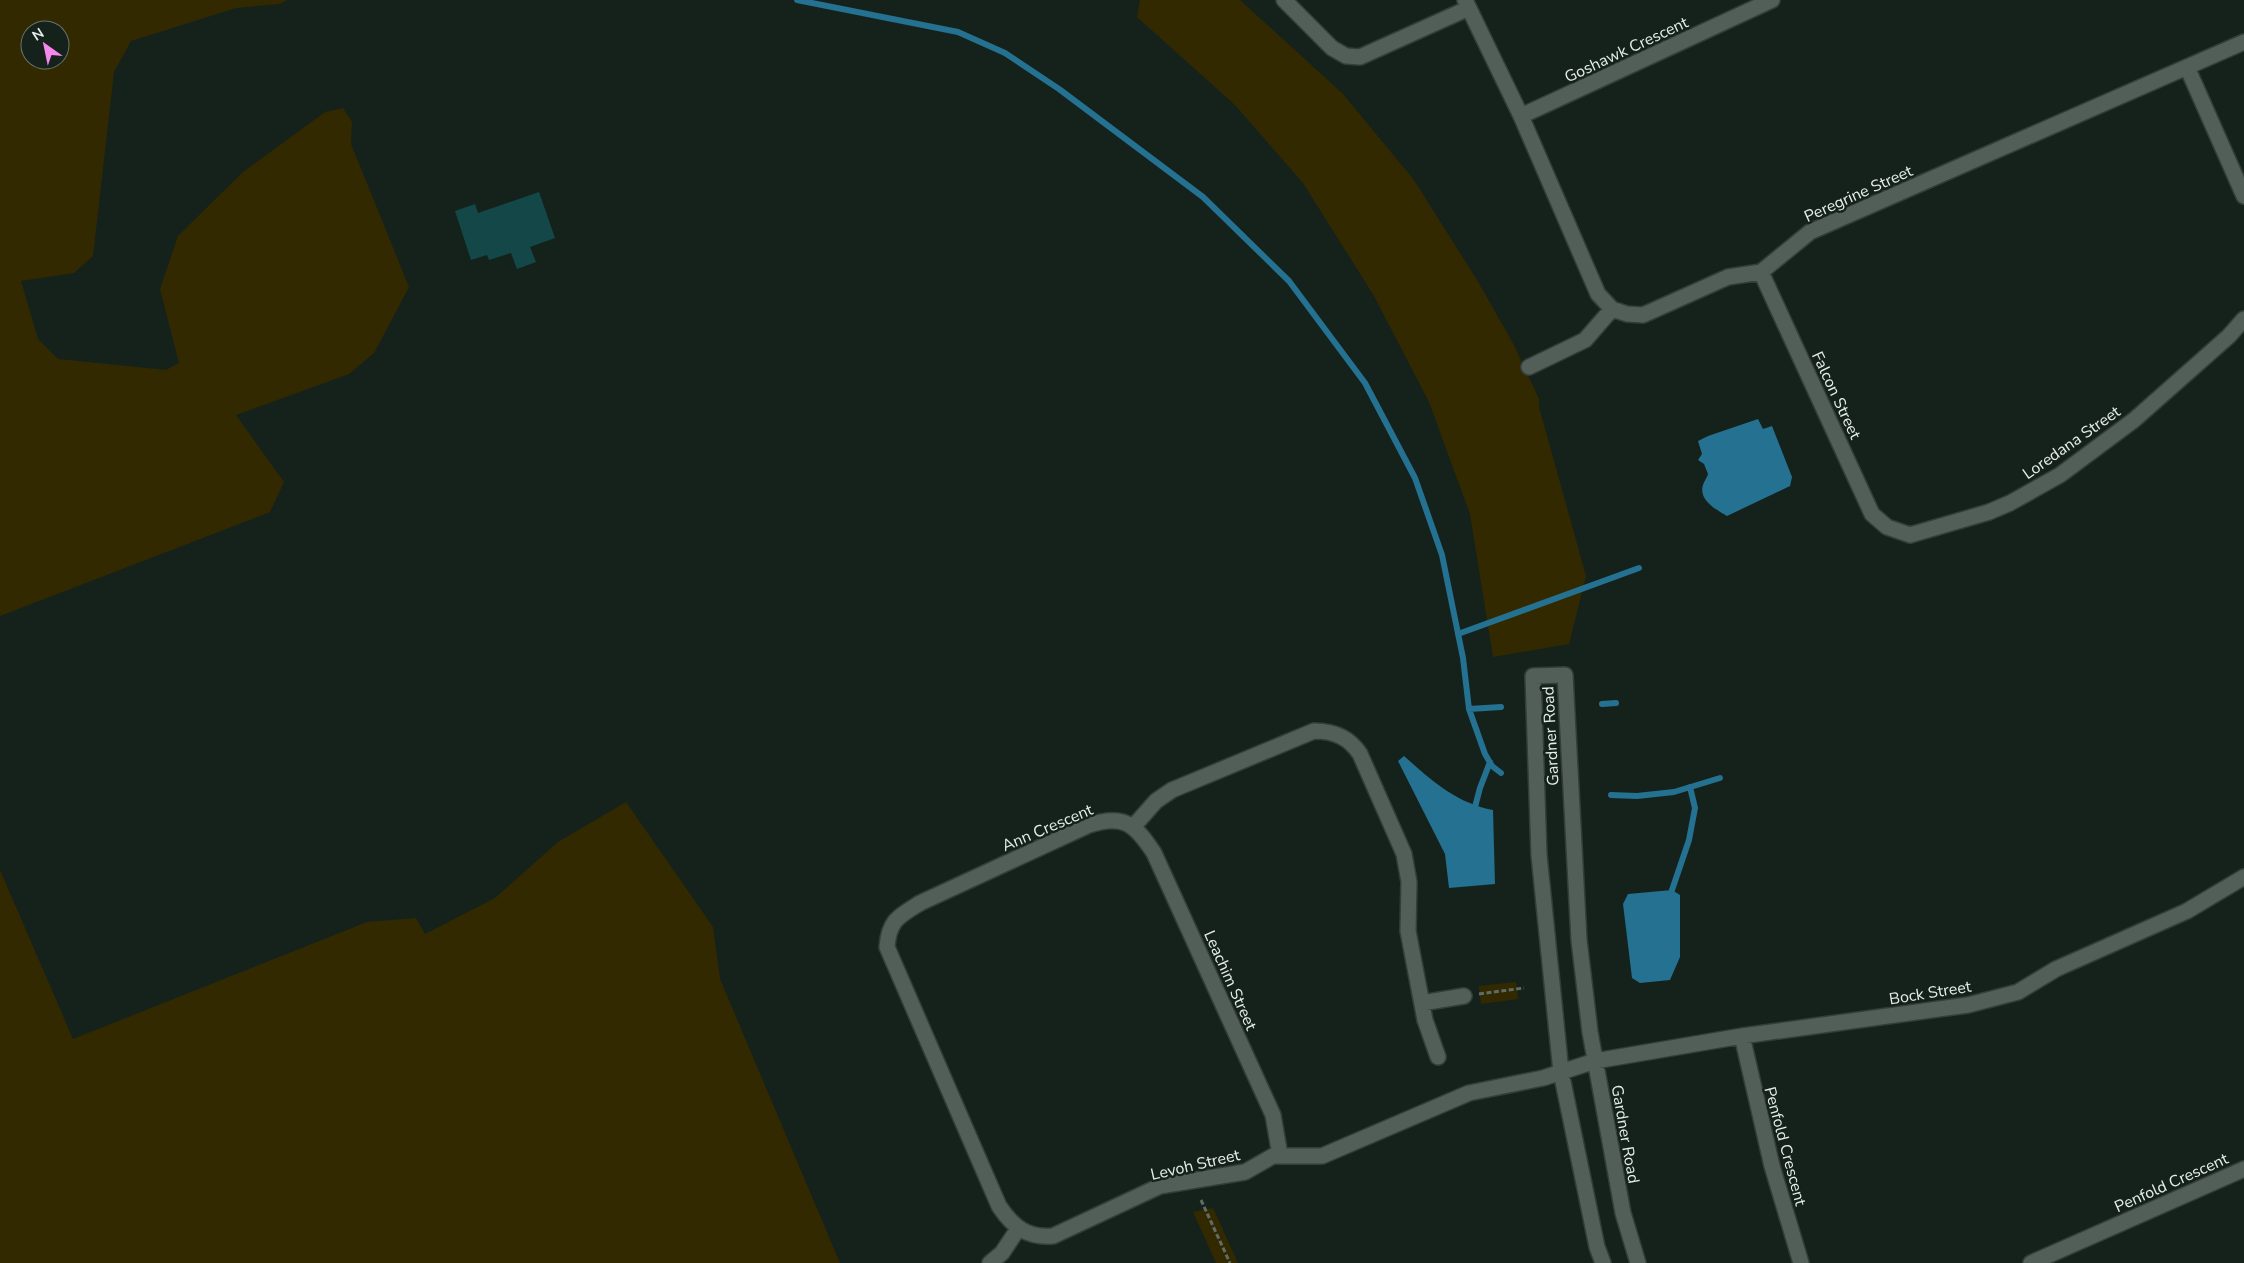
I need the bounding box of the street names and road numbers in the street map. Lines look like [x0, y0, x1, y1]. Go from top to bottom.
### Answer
street label: Goshawk Crescent [1561, 11, 1692, 88]
street label: Peregrine Street [1801, 160, 1917, 228]
street label: Falcon Street [1806, 348, 1866, 443]
street label: Loredana Street [2018, 401, 2125, 485]
street label: Gardner Road [1537, 686, 1565, 786]
street label: Ann Crescent [998, 799, 1097, 857]
street label: Leachim Street [1198, 927, 1262, 1034]
street label: Bock Street [1888, 976, 1973, 1010]
street label: Gardner Road [1606, 1083, 1645, 1185]
street label: Penfold Crescent [1759, 1084, 1812, 1209]
street label: Levoh Street [1148, 1144, 1242, 1186]
street label: Penfold Crescent [2111, 1148, 2232, 1218]

